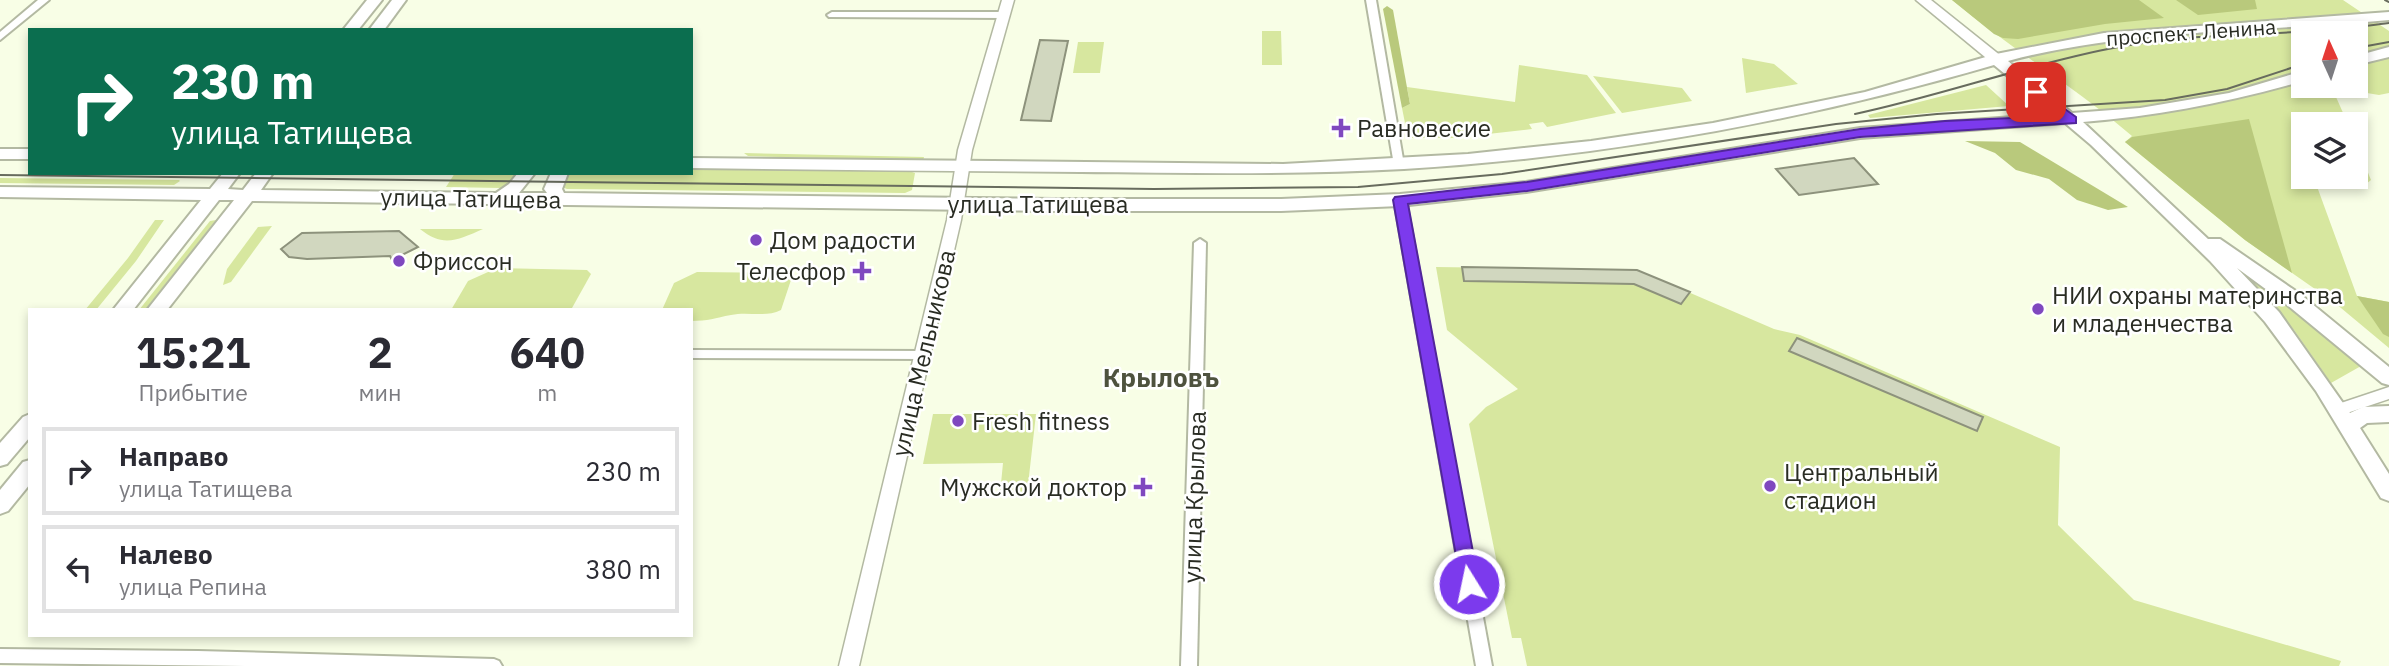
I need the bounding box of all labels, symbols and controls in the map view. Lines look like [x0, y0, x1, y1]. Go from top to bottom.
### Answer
street label: проспект Ленина [2105, 12, 2277, 52]
north arrow [2291, 21, 2368, 98]
map controls [2291, 21, 2368, 189]
text: 230 m [171, 49, 315, 112]
icon: right [56, 56, 147, 147]
pin [2006, 62, 2066, 122]
icon: arrive [2017, 73, 2055, 111]
text: улица Татищева [171, 111, 412, 153]
place label: Равновесие [1357, 112, 1491, 144]
button: layers [2291, 112, 2368, 189]
marker: Равновесие [1331, 118, 1351, 138]
street label: улица Татищева [380, 180, 562, 216]
street label: улица Татищева [947, 188, 1129, 220]
place label: Дом радости [770, 224, 916, 256]
marker: Дом радости [748, 232, 764, 248]
place label: Фриссон [413, 245, 513, 277]
street label: улица Мельникова [884, 246, 962, 460]
marker: Фриссон [391, 253, 407, 269]
place label: Телесфор [737, 255, 846, 287]
marker: Телесфор [852, 261, 872, 281]
place label: НИИ охраны материнства и младенчества [2052, 279, 2343, 339]
marker: НИИ охраны материнства и младенчества [2030, 301, 2046, 317]
text: 15:21 [136, 325, 251, 380]
text: 2 [367, 325, 393, 380]
text: 640 [509, 325, 585, 380]
district label: Крыловъ [1103, 360, 1219, 394]
text: Прибытие [139, 377, 248, 407]
text: мин [358, 377, 402, 407]
text: m [537, 377, 557, 407]
place label: Fresh fitness [972, 405, 1110, 437]
street label: улица Крылова [1175, 410, 1213, 584]
marker: Fresh fitness [950, 413, 966, 429]
text: Направо [119, 439, 228, 473]
icon: right [60, 452, 98, 490]
text: 230 m [585, 454, 661, 488]
place label: Центральный стадион [1784, 456, 1939, 516]
place label: Мужской доктор [940, 471, 1127, 503]
text: улица Татищева [119, 473, 293, 503]
marker: Мужской доктор [1133, 477, 1153, 497]
marker: Центральный стадион [1762, 478, 1778, 494]
text: Налево [119, 537, 213, 571]
position arrow [1432, 547, 1506, 621]
icon: left [60, 550, 98, 588]
text: 380 m [585, 552, 661, 586]
text: улица Репина [119, 571, 267, 601]

